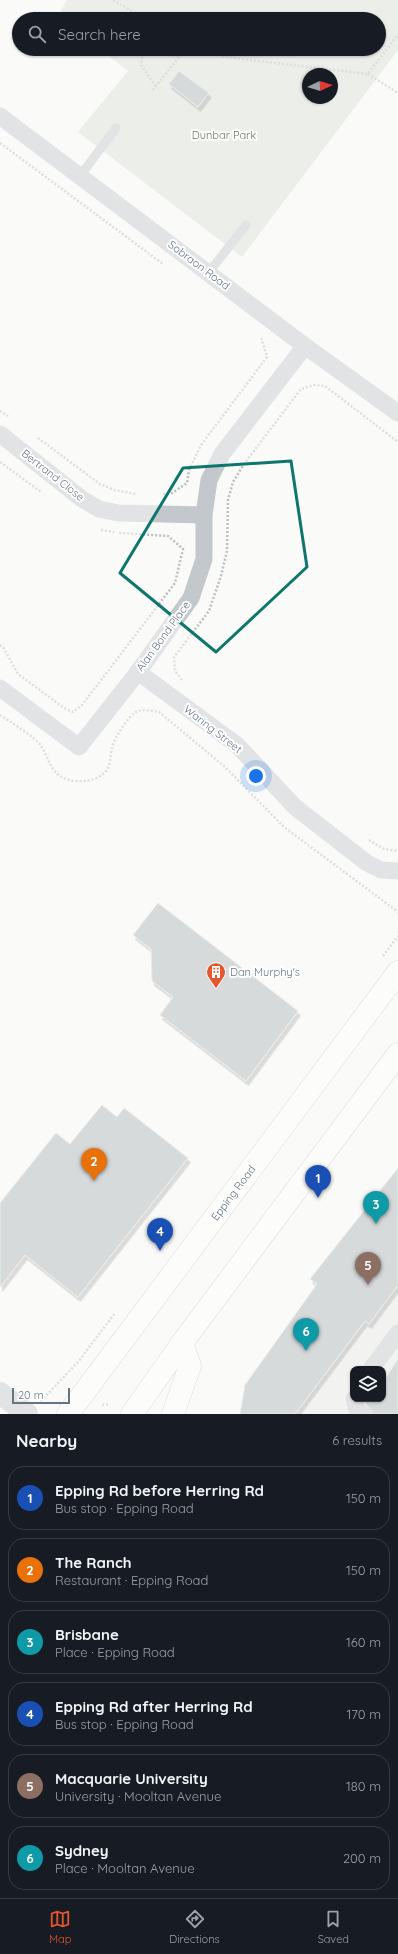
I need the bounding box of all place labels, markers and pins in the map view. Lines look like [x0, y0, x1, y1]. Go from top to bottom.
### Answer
building icon: Dan Murphy's [205, 961, 227, 989]
place label: Dan Murphy's [230, 965, 300, 979]
pin: 2 [81, 1148, 107, 1181]
pin: 1 [305, 1165, 331, 1198]
pin: 3 [363, 1191, 389, 1224]
pin: 4 [147, 1218, 173, 1251]
pin: 5 [355, 1252, 381, 1285]
pin: 6 [293, 1318, 319, 1351]

